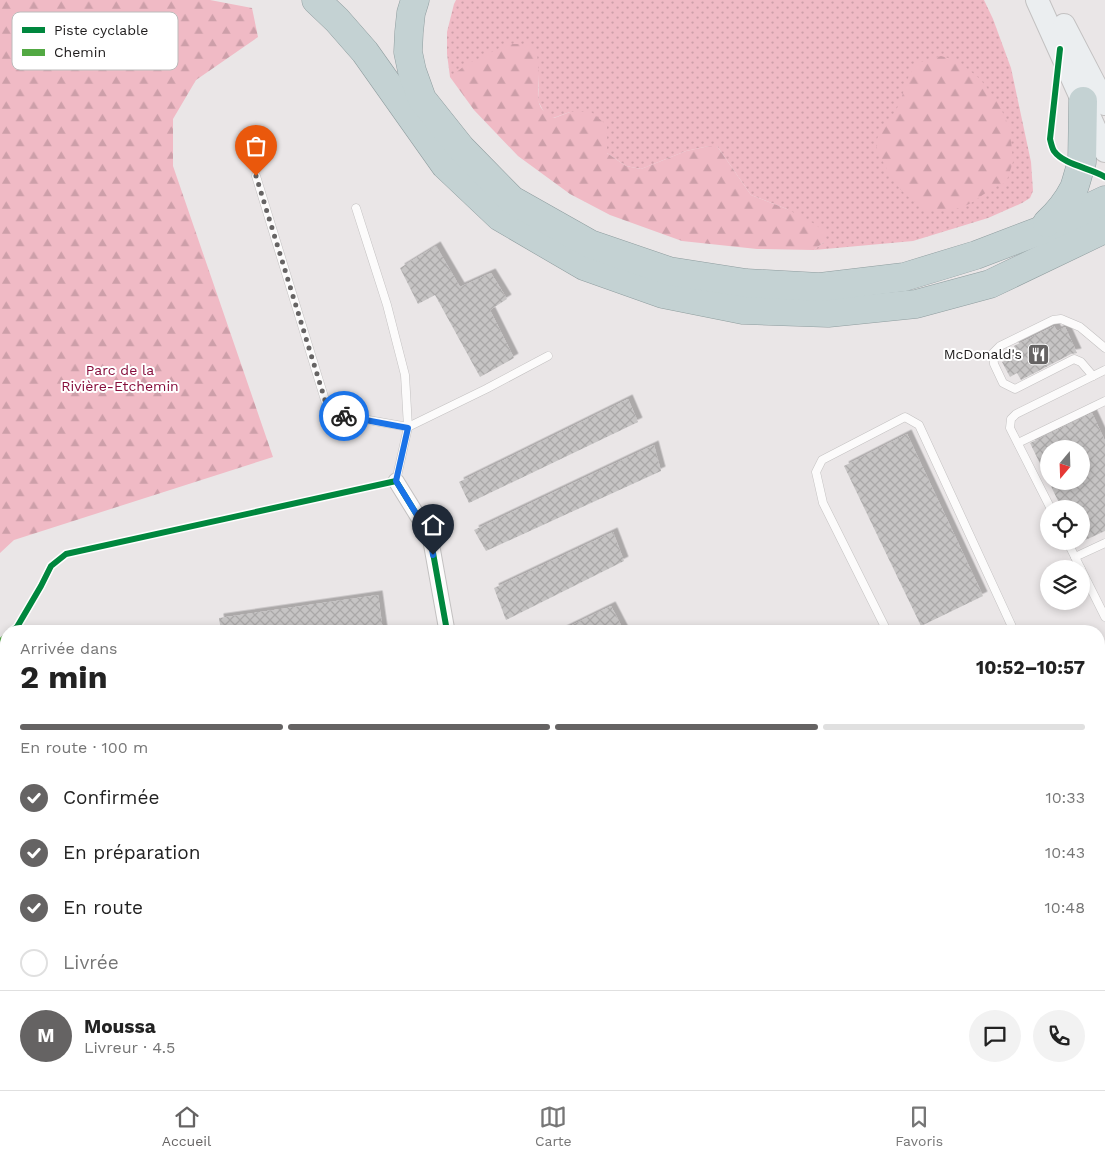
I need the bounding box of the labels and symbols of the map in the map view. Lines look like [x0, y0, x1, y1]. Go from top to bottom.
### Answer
legend [12, 12, 178, 70]
text: Piste cyclable [54, 22, 148, 38]
text: Chemin [54, 44, 106, 60]
pin [235, 125, 277, 176]
restaurant icon: McDonald's [1026, 342, 1050, 366]
place label: McDonald's [944, 346, 1022, 362]
park label: Parc de la Rivière-Etchemin [61, 362, 179, 394]
courier [319, 391, 369, 441]
north arrow [1040, 440, 1090, 490]
pin [412, 504, 454, 555]

